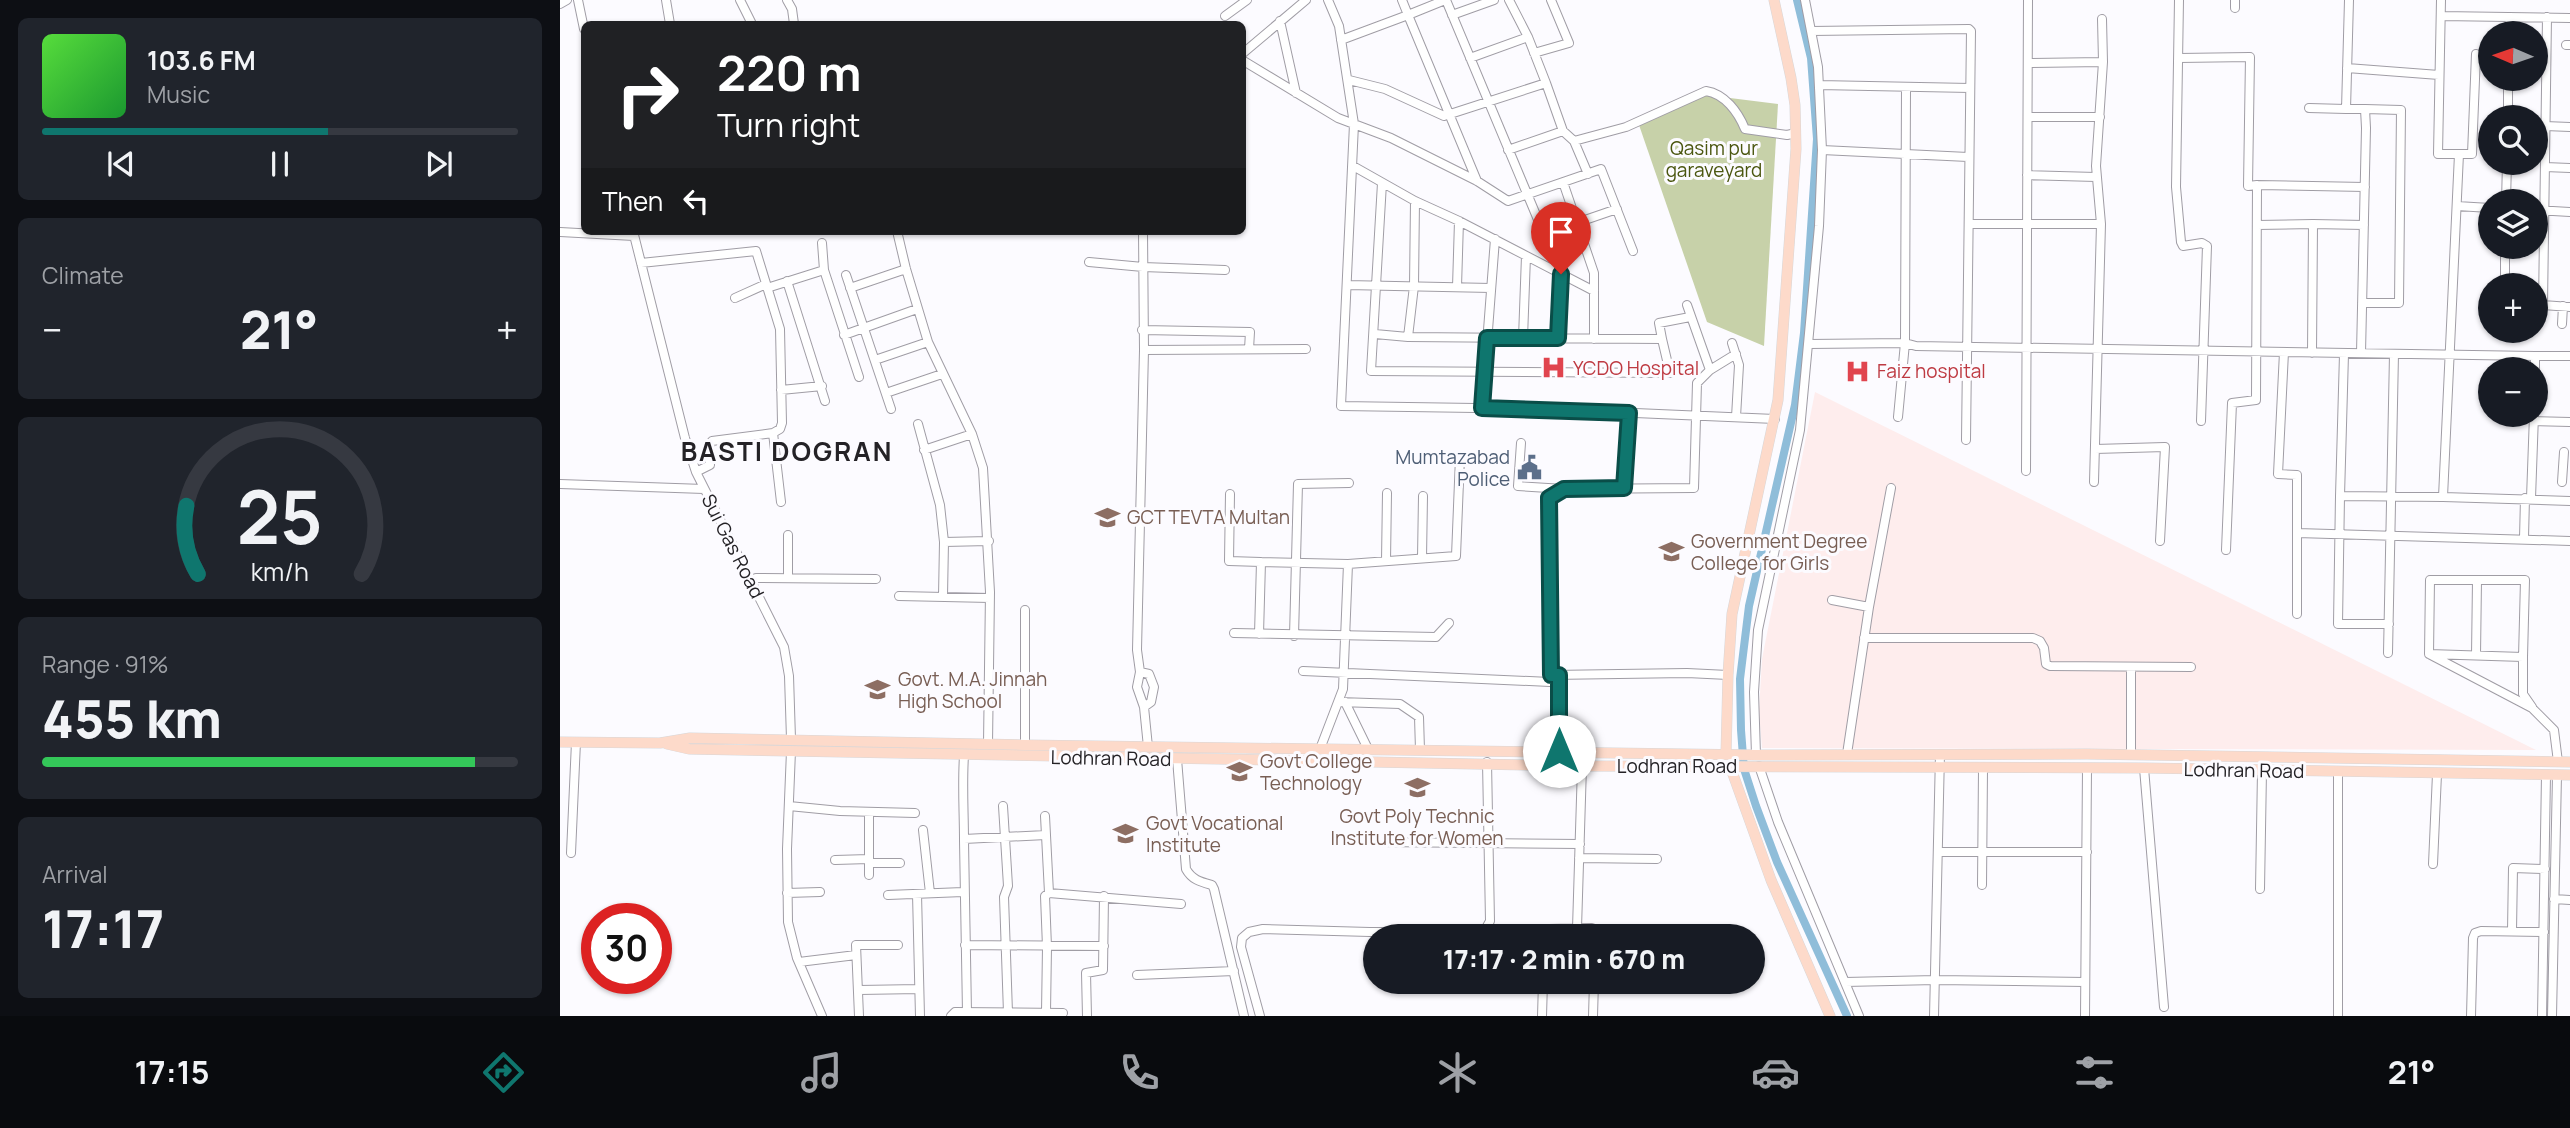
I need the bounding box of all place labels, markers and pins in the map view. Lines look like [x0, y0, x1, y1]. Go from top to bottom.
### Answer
pin [1531, 202, 1591, 274]
hospital icon: YCDO Hospital [1539, 354, 1567, 382]
place label: YCDO Hospital [1573, 355, 1699, 381]
hospital icon: Faiz hospital [1843, 357, 1871, 385]
place label: Faiz hospital [1877, 358, 1986, 384]
place label: Mumtazabad Police [1395, 444, 1510, 492]
public building icon: Mumtazabad Police [1516, 454, 1544, 482]
school or university icon: GCT TEVTA Multan [1093, 503, 1121, 531]
place label: GCT TEVTA Multan [1127, 504, 1290, 530]
place label: Government Degree College for Girls [1691, 528, 1867, 576]
school or university icon: Government Degree College for Girls [1657, 538, 1685, 566]
place label: Govt. M.A. Jinnah High School [898, 666, 1047, 714]
school or university icon: Govt. M.A. Jinnah High School [864, 676, 892, 704]
place label: Govt College Technology [1260, 748, 1372, 796]
school or university icon: Govt College Technology [1226, 758, 1254, 786]
school or university icon: Govt Poly Technic Institute for Women [1403, 774, 1431, 802]
place label: Govt Poly Technic Institute for Women [1330, 803, 1504, 851]
place label: Govt Vocational Institute [1146, 810, 1283, 858]
school or university icon: Govt Vocational Institute [1112, 820, 1140, 848]

